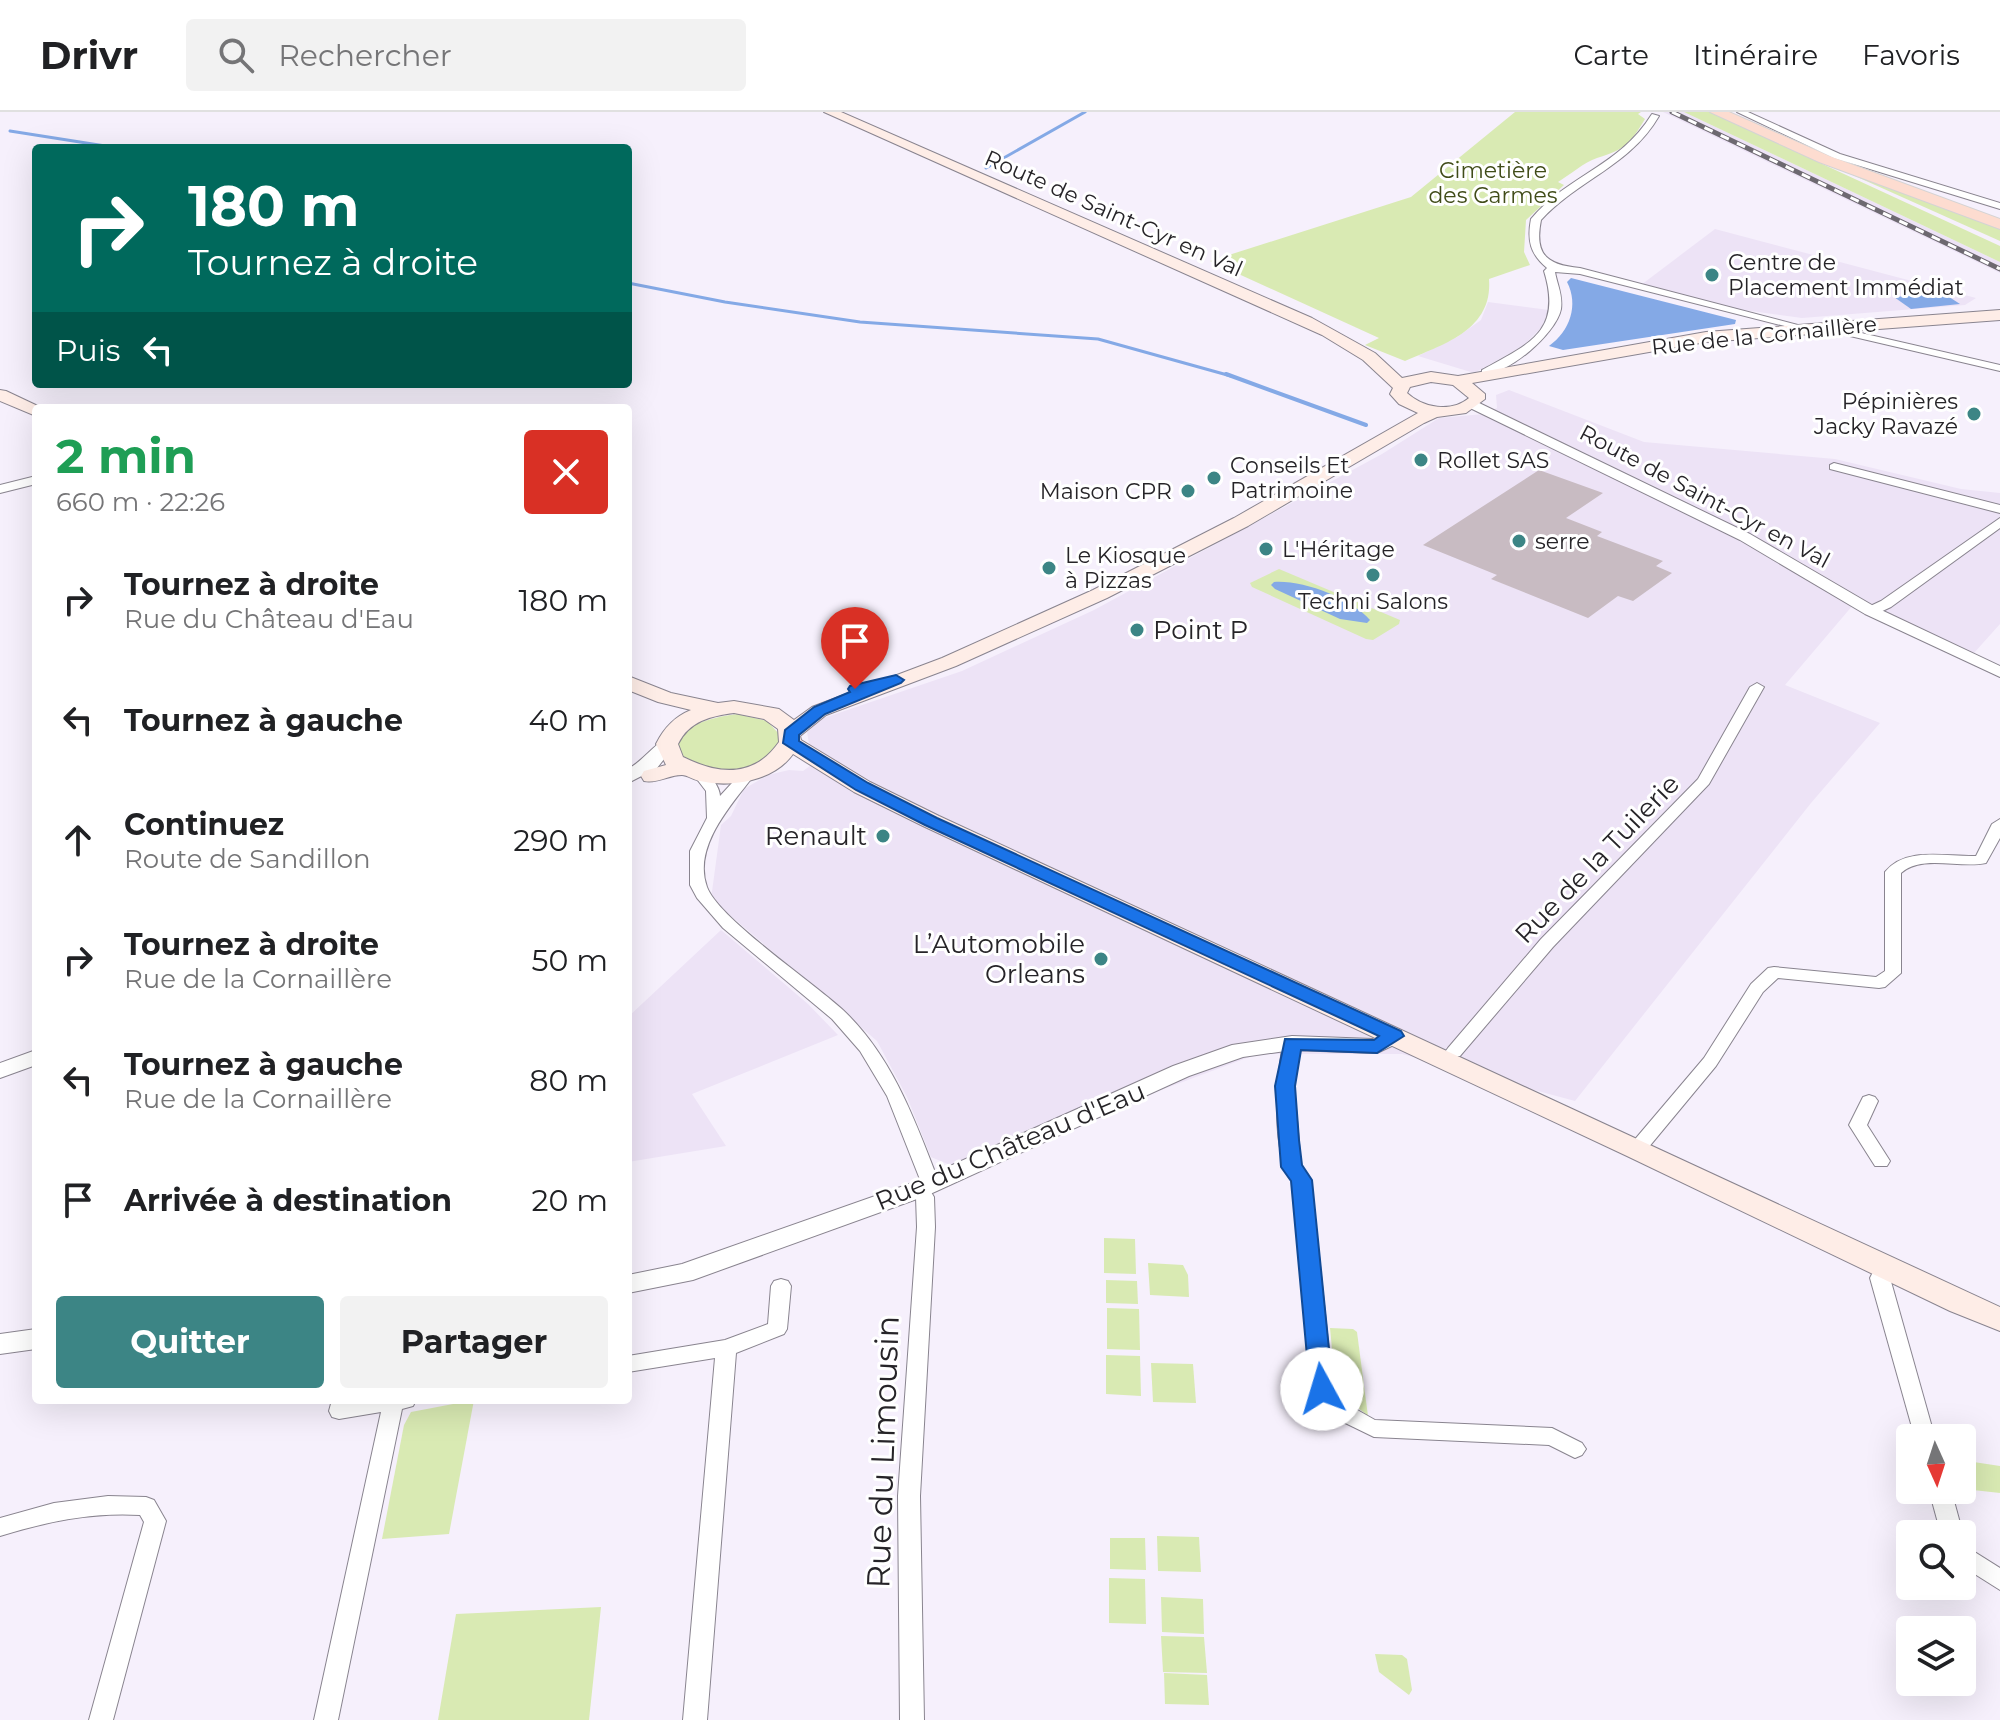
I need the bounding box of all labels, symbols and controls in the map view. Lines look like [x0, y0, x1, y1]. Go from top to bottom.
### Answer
search box [186, 19, 746, 91]
text: Drivr [40, 32, 138, 79]
icon: search [214, 33, 258, 77]
text: Rechercher [278, 37, 452, 74]
text: Carte [1573, 38, 1649, 72]
text: Itinéraire [1693, 38, 1818, 72]
text: Favoris [1862, 38, 1960, 72]
street label: Route de Saint-Cyr en Val [981, 144, 1247, 283]
park label: Cimetière des Carmes [1428, 157, 1558, 209]
text: 180 m [188, 172, 360, 240]
icon: right [56, 176, 160, 280]
text: Tournez à droite [188, 240, 478, 284]
place label: Centre de Placement Immédiat [1728, 249, 1964, 301]
marker: Centre de Placement Immédiat [1703, 266, 1721, 284]
street label: Rue de la Cornaillère [1650, 310, 1878, 361]
icon: left [136, 328, 180, 372]
text: Puis [56, 332, 120, 369]
place label: Pépinières Jacky Ravazé [1813, 388, 1958, 440]
marker: Pépinières Jacky Ravazé [1965, 405, 1983, 423]
street label: Route de Saint-Cyr en Val [1575, 419, 1835, 574]
text: 2 min [56, 427, 196, 485]
button: close [524, 430, 608, 514]
place label: Rollet SAS [1437, 447, 1549, 474]
marker: Rollet SAS [1412, 451, 1430, 469]
place label: Conseils Et Patrimoine [1230, 452, 1353, 504]
marker: Conseils Et Patrimoine [1205, 469, 1223, 487]
place label: Maison CPR [1040, 478, 1172, 505]
marker: Maison CPR [1179, 482, 1197, 500]
text: 660 m · 22:26 [56, 486, 225, 518]
place label: serre [1535, 528, 1590, 555]
marker: serre [1510, 532, 1528, 550]
place label: L'Héritage [1282, 536, 1395, 563]
marker: L'Héritage [1257, 540, 1275, 558]
place label: Le Kiosque à Pizzas [1065, 542, 1186, 594]
marker: Le Kiosque à Pizzas [1040, 559, 1058, 577]
text: Tournez à droite [124, 566, 379, 603]
marker: Techni Salons [1364, 566, 1382, 584]
icon: right [56, 578, 100, 622]
text: 180 m [518, 582, 608, 619]
place label: Techni Salons [1298, 588, 1448, 615]
text: Rue du Château d'Eau [124, 603, 414, 635]
pin [821, 607, 889, 689]
place label: Point P [1153, 614, 1248, 646]
icon: arrive [833, 619, 877, 663]
marker: Point P [1128, 621, 1146, 639]
icon: left [56, 698, 100, 742]
text: Tournez à gauche [124, 702, 403, 739]
text: 40 m [529, 702, 608, 739]
street label: Rue de la Tuilerie [1508, 768, 1686, 950]
text: Continuez [124, 806, 284, 843]
icon: ahead [56, 818, 100, 862]
place label: Renault [765, 820, 867, 852]
text: 290 m [513, 822, 608, 859]
marker: Renault [874, 827, 892, 845]
text: Route de Sandillon [124, 843, 371, 875]
text: Tournez à droite [124, 926, 379, 963]
place label: L’Automobile Orleans [913, 928, 1085, 990]
icon: right [56, 938, 100, 982]
text: 50 m [531, 942, 608, 979]
marker: L’Automobile Orleans [1092, 950, 1110, 968]
text: Rue de la Cornaillère [124, 963, 392, 995]
text: Tournez à gauche [124, 1046, 403, 1083]
icon: left [56, 1058, 100, 1102]
text: 80 m [529, 1062, 608, 1099]
street label: Rue du Château d'Eau [870, 1075, 1150, 1217]
text: Rue de la Cornaillère [124, 1083, 392, 1115]
icon: arrive [56, 1178, 100, 1222]
text: Arrivée à destination [124, 1182, 452, 1219]
text: 20 m [531, 1182, 608, 1219]
button: Quitter [56, 1296, 324, 1388]
button: Partager [340, 1296, 608, 1388]
street label: Rue du Limousin [858, 1315, 907, 1589]
position arrow [1280, 1347, 1364, 1431]
north arrow [1896, 1424, 1976, 1504]
map controls [1896, 1424, 1976, 1696]
button: search [1896, 1520, 1976, 1600]
button: layers [1896, 1616, 1976, 1696]

